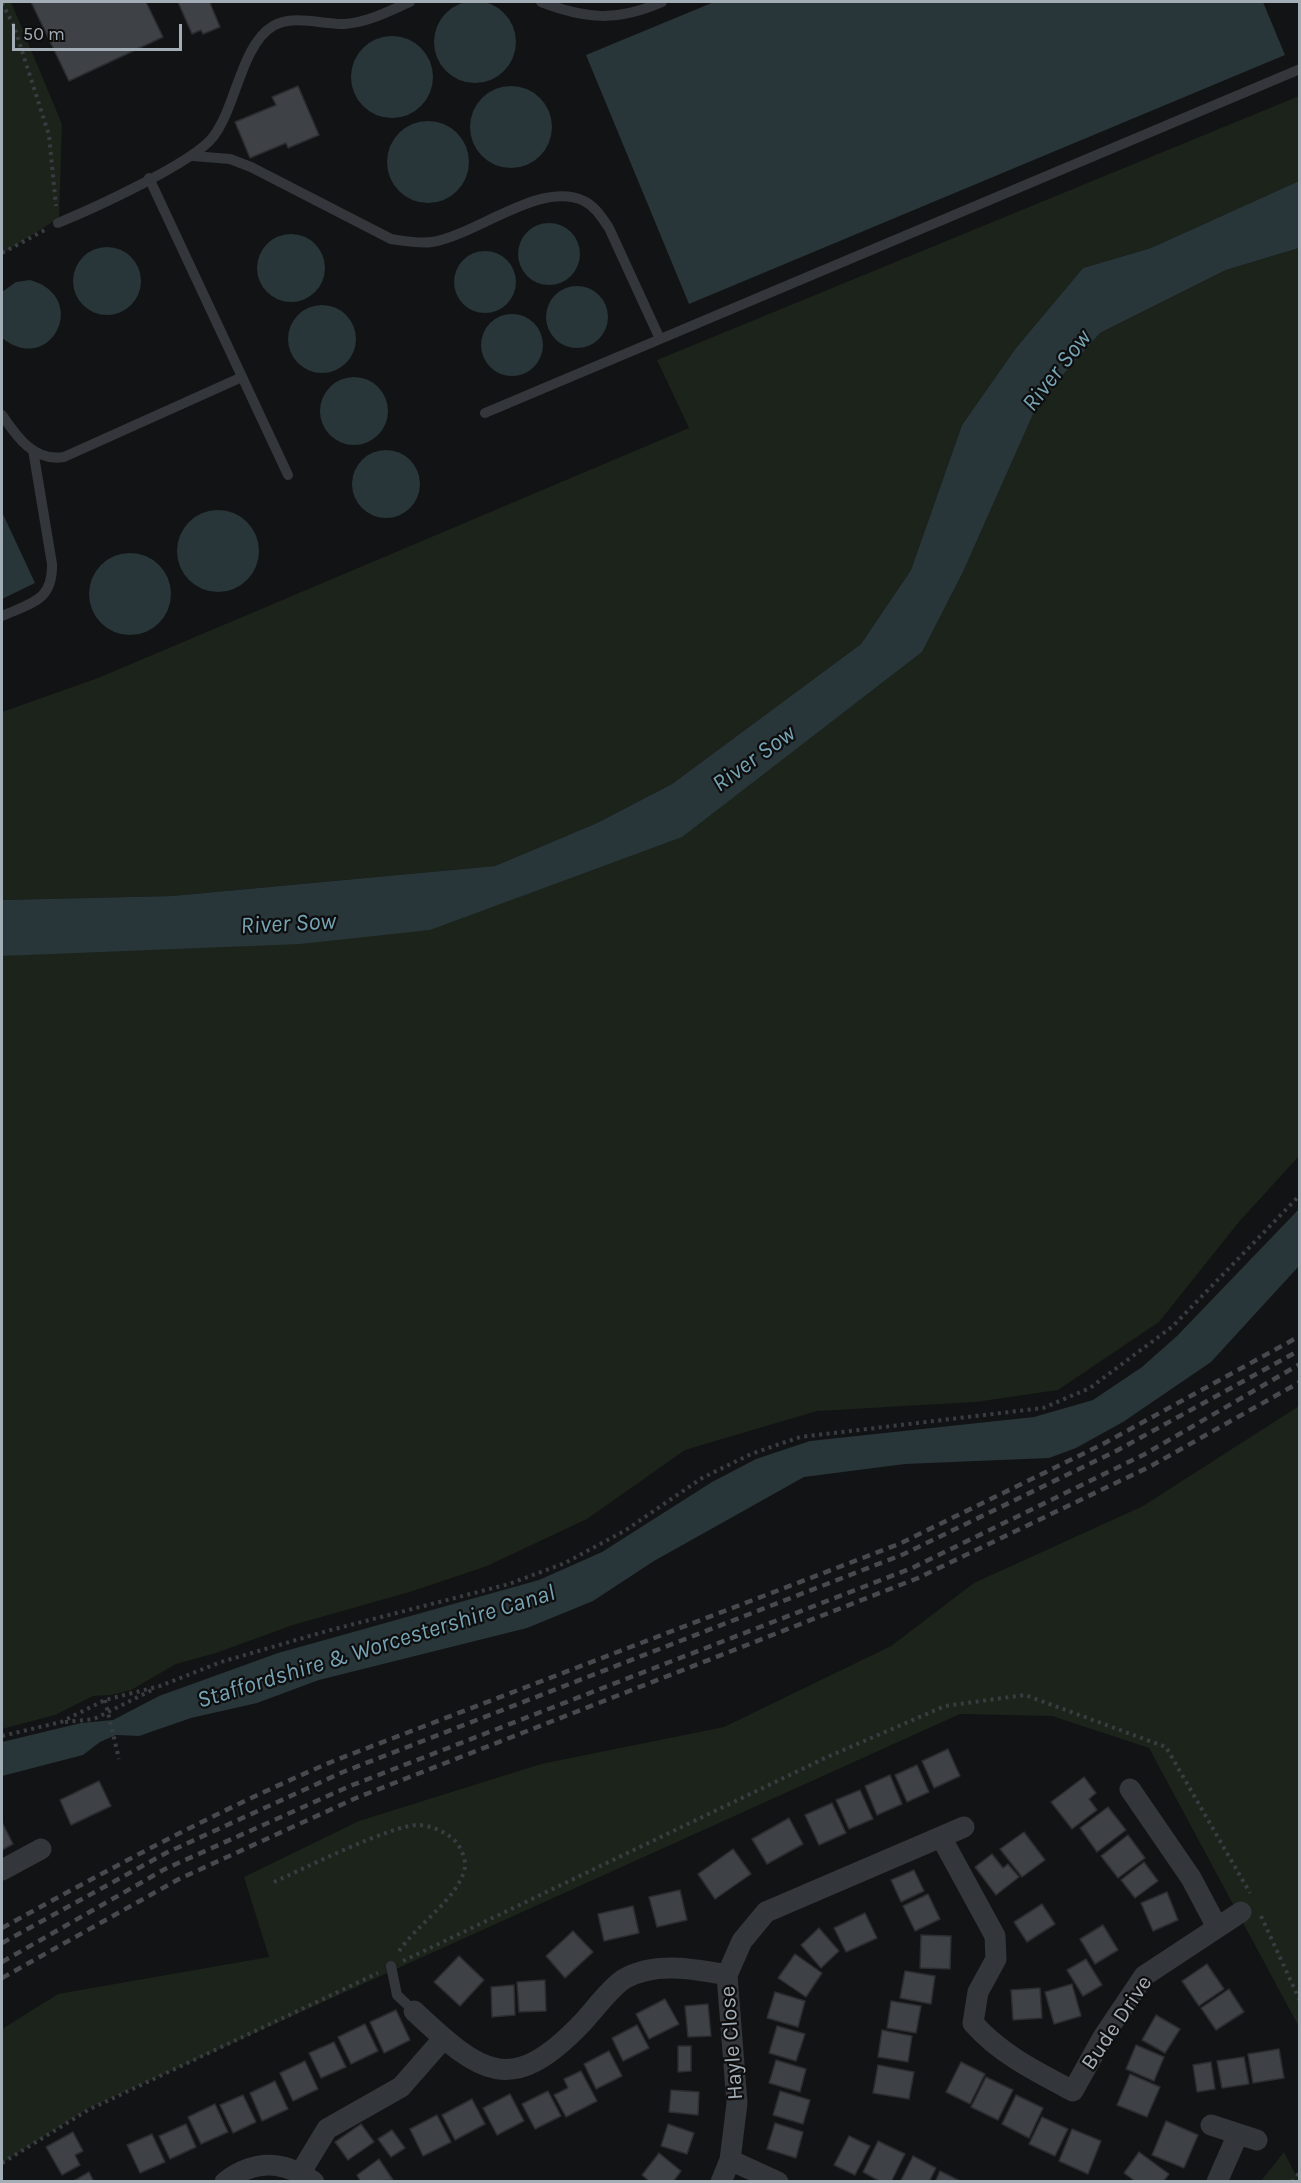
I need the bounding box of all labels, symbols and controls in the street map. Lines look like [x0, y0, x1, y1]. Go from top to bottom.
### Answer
scale bar [15, 12, 184, 50]
text: 50 m [23, 23, 65, 45]
water label: River Sow [1016, 324, 1098, 418]
water label: River Sow [707, 719, 801, 799]
water label: River Sow [240, 907, 336, 941]
water label: Staffordshire & Worcestershire Canal [194, 1579, 558, 1715]
street label: Bude Drive [1076, 1971, 1158, 2075]
street label: Hayle Close [715, 1985, 749, 2101]

